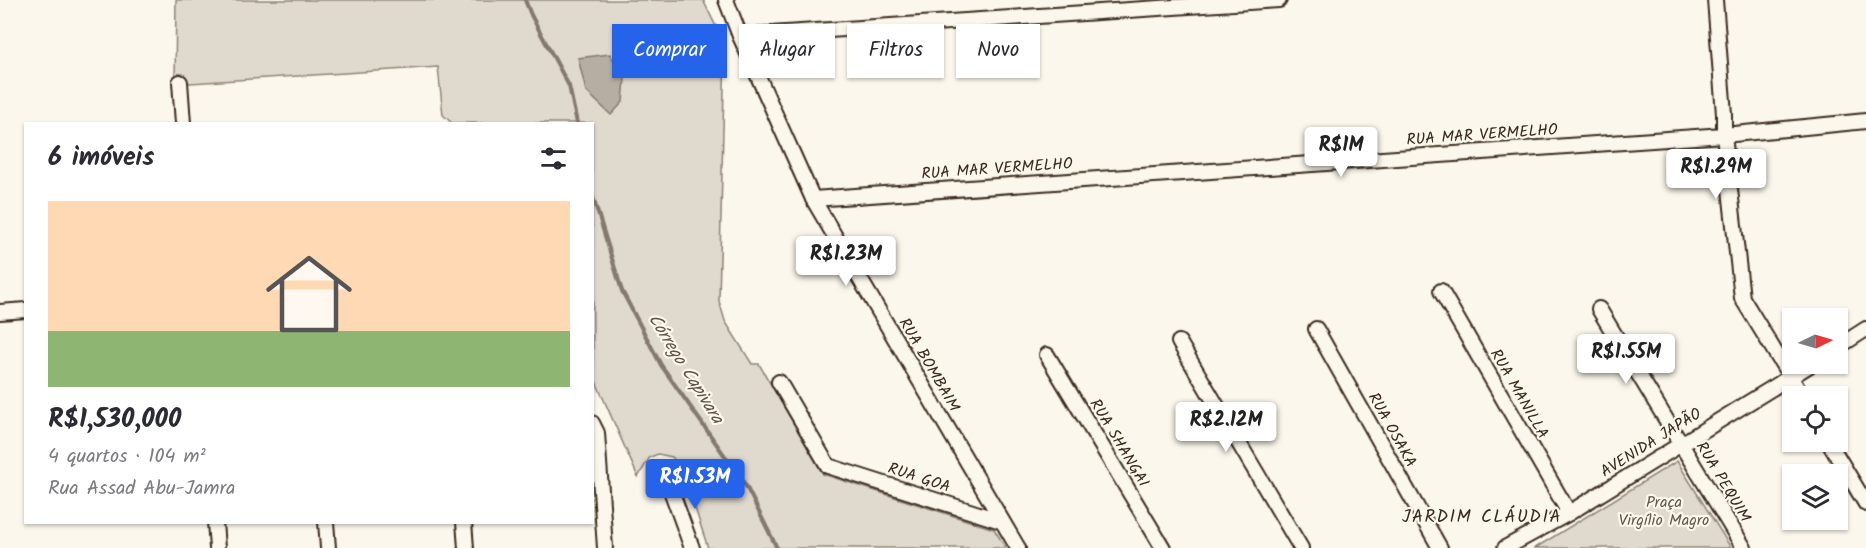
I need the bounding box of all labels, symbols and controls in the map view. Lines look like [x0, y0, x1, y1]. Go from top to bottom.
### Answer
chip: Comprar [612, 24, 727, 78]
chip: Alugar [739, 24, 835, 78]
chip: Filtros [847, 24, 944, 78]
chip: Novo [956, 24, 1040, 78]
street label: RUA MAR VERMELHO [1405, 117, 1559, 153]
pin: R$1M [1305, 127, 1377, 178]
text: R$1M [1318, 130, 1364, 162]
text: 6 imóveis [48, 137, 154, 179]
icon: filters [537, 142, 570, 175]
pin: R$1.29M [1661, 149, 1771, 200]
street label: RUA MAR VERMELHO [920, 151, 1074, 187]
text: R$1.29M [1680, 152, 1752, 184]
pin: R$1.23M [791, 236, 901, 287]
text: R$1.23M [810, 239, 882, 271]
icon: home [255, 240, 363, 348]
water label: Córrego Capivara [639, 308, 731, 431]
north arrow [1782, 308, 1848, 374]
map controls [1782, 308, 1848, 530]
street label: RUA BOMBAIM [892, 313, 966, 417]
pin: R$1.55M [1571, 334, 1681, 385]
text: R$1.55M [1591, 337, 1661, 369]
street label: RUA MANILLA [1483, 344, 1555, 444]
button: locate [1782, 386, 1848, 452]
street label: RUA OSAKA [1361, 388, 1423, 472]
street label: RUA SHANGAI [1083, 394, 1155, 492]
text: R$1,530,000 [48, 399, 181, 441]
pin: R$2.12M [1171, 402, 1281, 453]
street label: AVENIDA JAPÃO [1595, 402, 1707, 484]
text: R$2.12M [1189, 405, 1263, 437]
street label: RUA PEQUIM [1689, 437, 1757, 528]
text: 4 quartos · 104 m² [48, 441, 206, 473]
street label: RUA GOA [885, 456, 954, 500]
pin: R$1.53M [640, 459, 750, 510]
text: R$1.53M [660, 462, 730, 494]
button: layers [1782, 464, 1848, 530]
text: Rua Assad Abu-Jamra [48, 473, 235, 505]
park label: Praça Virgílio Magro [1619, 490, 1709, 533]
district label: JARDIM CLÁUDIA [1402, 503, 1562, 532]

